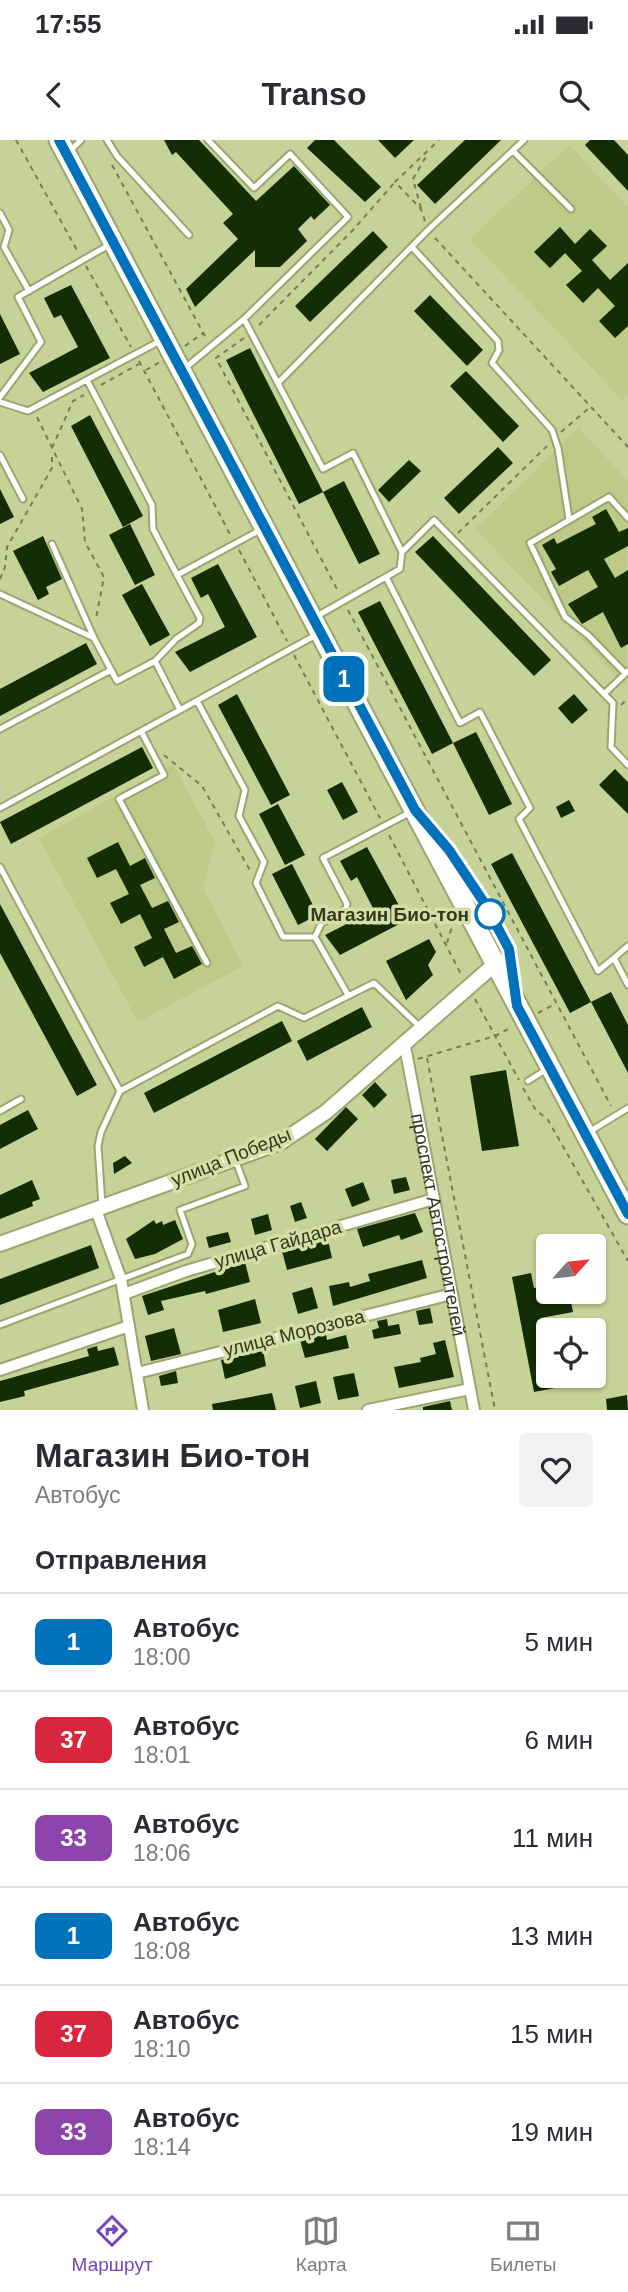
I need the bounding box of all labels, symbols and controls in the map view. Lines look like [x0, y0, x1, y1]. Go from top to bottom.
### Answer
text: 17:55 [35, 9, 102, 39]
icon: back [35, 76, 73, 114]
text: Transo [262, 76, 366, 112]
icon: search [555, 76, 593, 114]
line badge: 1 [321, 656, 367, 702]
text: 1 [337, 665, 351, 692]
marker: Магазин Био-тон [475, 899, 505, 929]
place label: Магазин Био-тон [310, 904, 469, 925]
street label: проспект Автостроителей [407, 1111, 470, 1338]
street label: улица Победы [168, 1123, 294, 1191]
street label: улица Гайдара [212, 1216, 344, 1272]
north arrow [536, 1234, 606, 1304]
map controls [536, 1234, 606, 1388]
street label: улица Морозова [221, 1305, 367, 1361]
button: locate [536, 1318, 606, 1388]
button: heart [519, 1433, 593, 1507]
text: Магазин Био-тон [35, 1437, 311, 1474]
text: Автобус [35, 1482, 121, 1508]
text: Отправления [35, 1545, 207, 1575]
text: Автобус [133, 1613, 240, 1643]
text: 5 мин [525, 1627, 593, 1657]
text: 1 [67, 1628, 80, 1655]
text: 18:00 [133, 1644, 191, 1670]
text: Автобус [133, 1711, 240, 1741]
text: 6 мин [525, 1725, 593, 1755]
text: 37 [60, 1726, 87, 1753]
text: 18:01 [133, 1742, 191, 1768]
text: Автобус [133, 1809, 240, 1839]
text: 11 мин [512, 1823, 593, 1853]
text: 33 [60, 1824, 87, 1851]
text: 18:06 [133, 1840, 191, 1866]
text: Автобус [133, 1907, 240, 1937]
text: 13 мин [510, 1921, 593, 1951]
text: 1 [67, 1922, 80, 1949]
text: 18:08 [133, 1938, 191, 1964]
text: Автобус [133, 2005, 240, 2035]
text: 15 мин [510, 2019, 593, 2049]
text: 37 [60, 2020, 87, 2047]
text: 18:10 [133, 2036, 191, 2062]
text: Автобус [133, 2103, 240, 2133]
text: 19 мин [510, 2117, 593, 2147]
text: 33 [60, 2118, 87, 2145]
text: 18:14 [133, 2134, 191, 2160]
tab: Маршрут [72, 2212, 153, 2276]
tab: Карта [296, 2212, 347, 2276]
tab: Билеты [490, 2212, 556, 2276]

